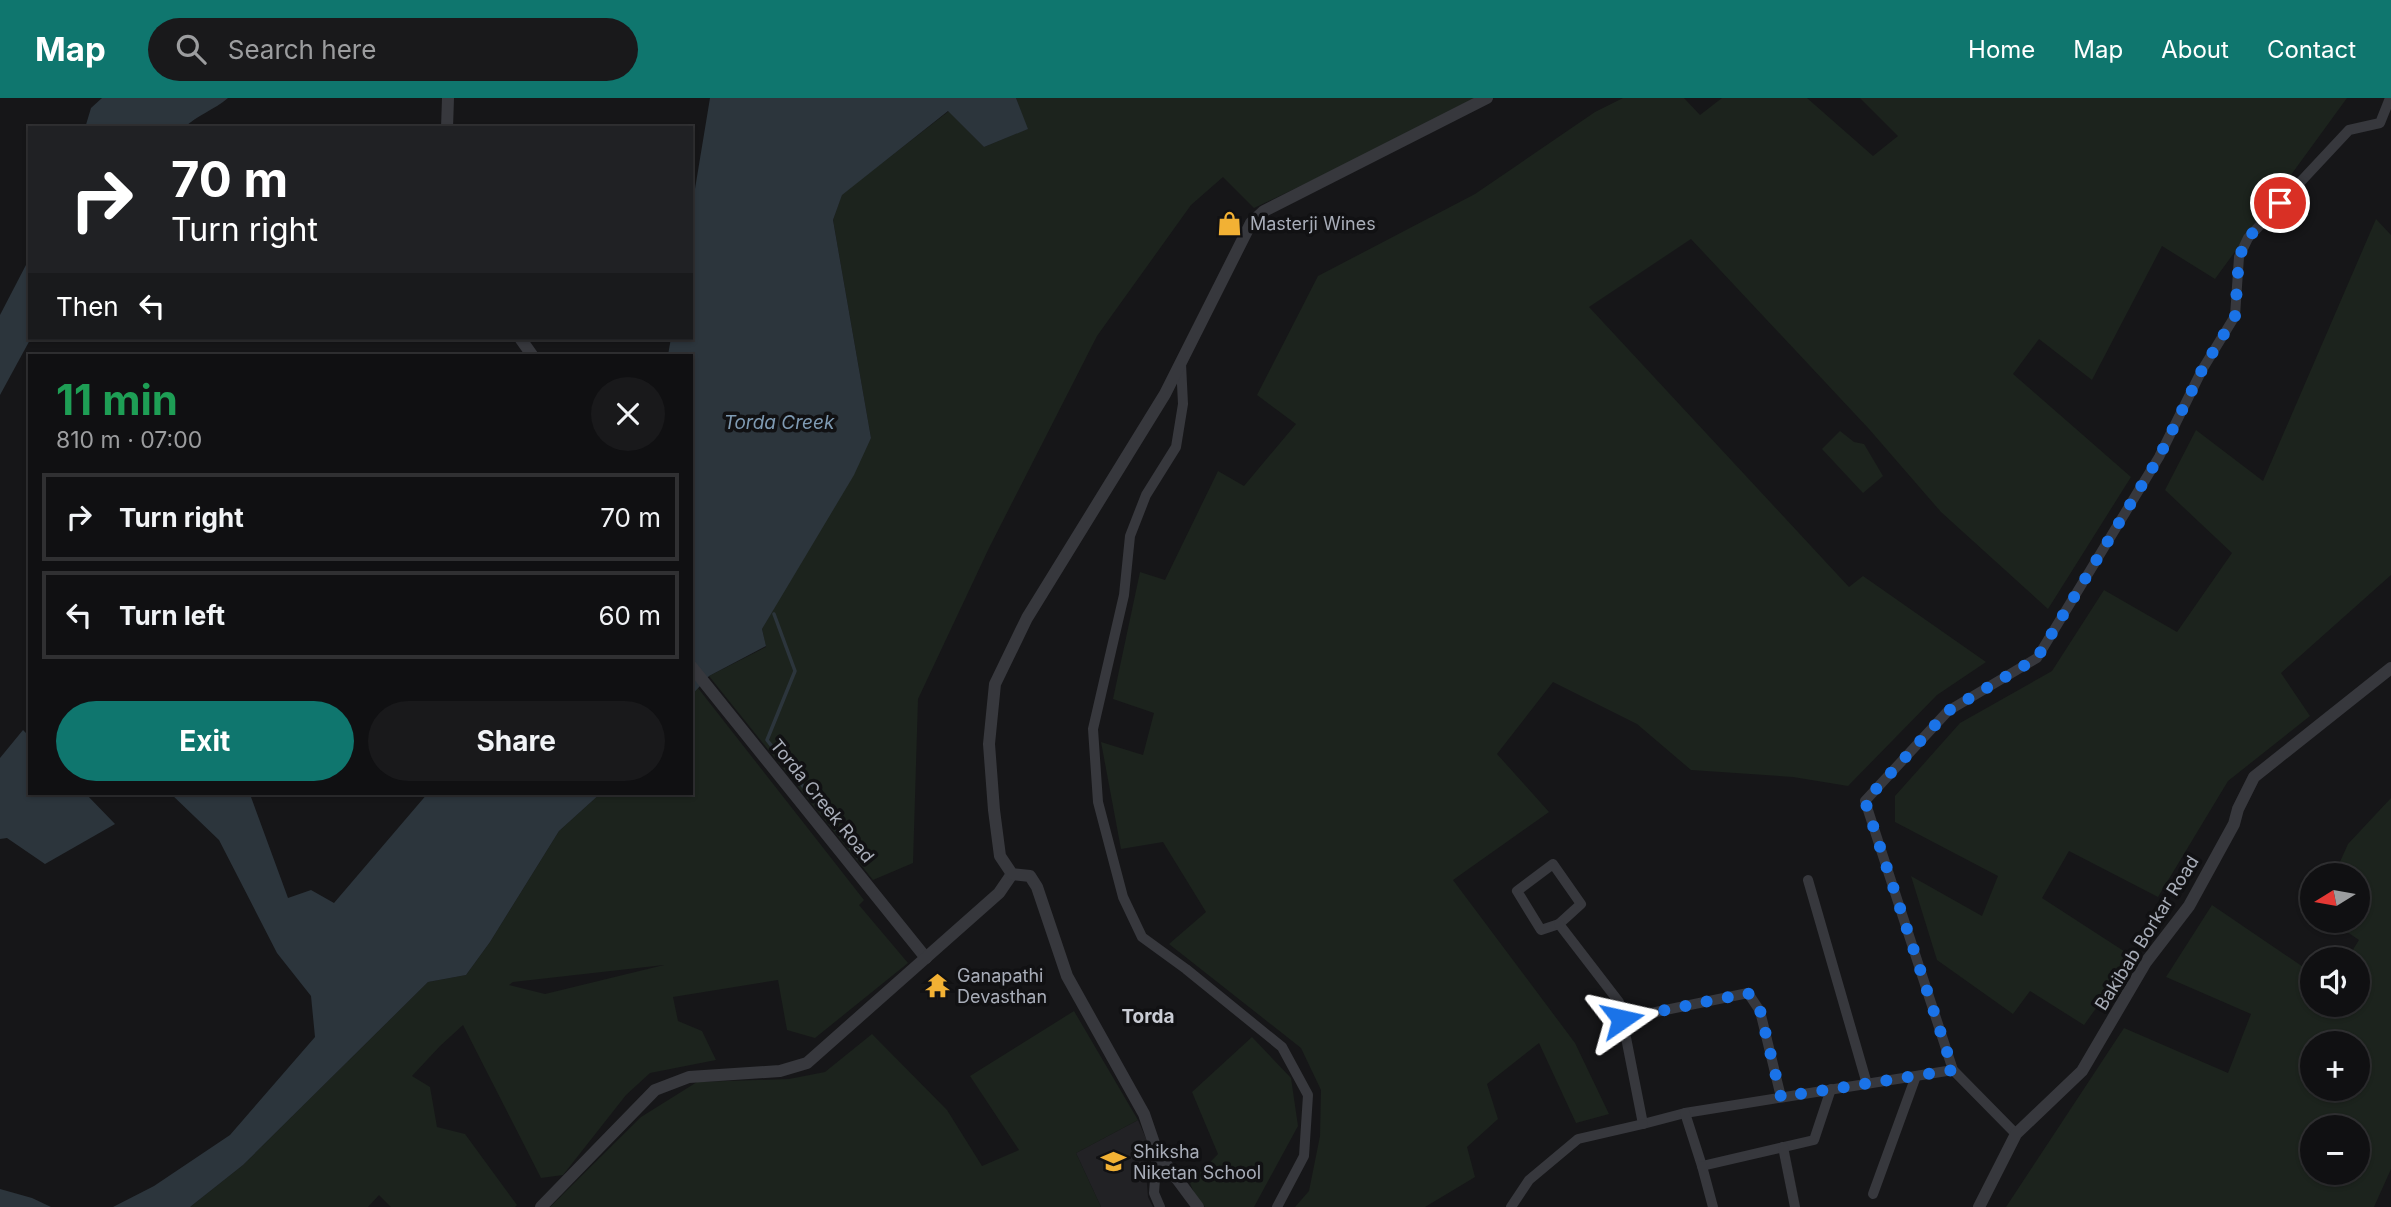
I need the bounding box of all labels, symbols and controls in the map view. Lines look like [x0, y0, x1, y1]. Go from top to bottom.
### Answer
search box [148, 18, 638, 81]
text: Map [35, 29, 106, 69]
icon: search [172, 30, 210, 68]
text: Search here [228, 34, 376, 65]
text: Home [1968, 35, 2035, 64]
text: Map [2073, 35, 2123, 64]
text: About [2161, 35, 2229, 64]
text: Contact [2267, 35, 2356, 64]
text: 70 m [171, 150, 288, 209]
icon: right [56, 154, 147, 245]
pin [2250, 173, 2310, 233]
icon: arrive [2261, 184, 2299, 222]
text: Turn right [171, 210, 318, 249]
shop icon: Masterji Wines [1216, 210, 1244, 238]
place label: Masterji Wines [1250, 213, 1376, 234]
icon: left [133, 287, 171, 325]
text: Then [56, 291, 119, 322]
text: 11 min [56, 374, 178, 425]
button: close [591, 377, 665, 451]
water label: Torda Creek [724, 411, 835, 434]
text: 810 m · 07:00 [56, 426, 202, 454]
icon: right [60, 498, 98, 536]
text: Turn right [119, 502, 244, 533]
text: 70 m [600, 502, 661, 533]
icon: left [60, 596, 98, 634]
text: Turn left [119, 600, 225, 631]
text: 60 m [598, 600, 661, 631]
button: Exit [56, 701, 354, 781]
button: Share [368, 701, 665, 781]
street label: Torda Creek Road [766, 735, 879, 867]
street label: Bakibab Borkar Road [2090, 852, 2203, 1014]
north arrow [2300, 863, 2370, 933]
map controls [2300, 863, 2370, 1185]
button: sound [2300, 947, 2370, 1017]
place label: Ganapathi Devasthan [957, 965, 1047, 1007]
temple icon: Ganapathi Devasthan [923, 972, 951, 1000]
position arrow [1585, 982, 1659, 1056]
district label: Torda [1121, 1005, 1175, 1028]
button: + [2300, 1031, 2370, 1101]
button: − [2300, 1115, 2370, 1185]
place label: Shiksha Niketan School [1133, 1141, 1261, 1183]
school or university icon: Shiksha Niketan School [1099, 1148, 1127, 1176]

